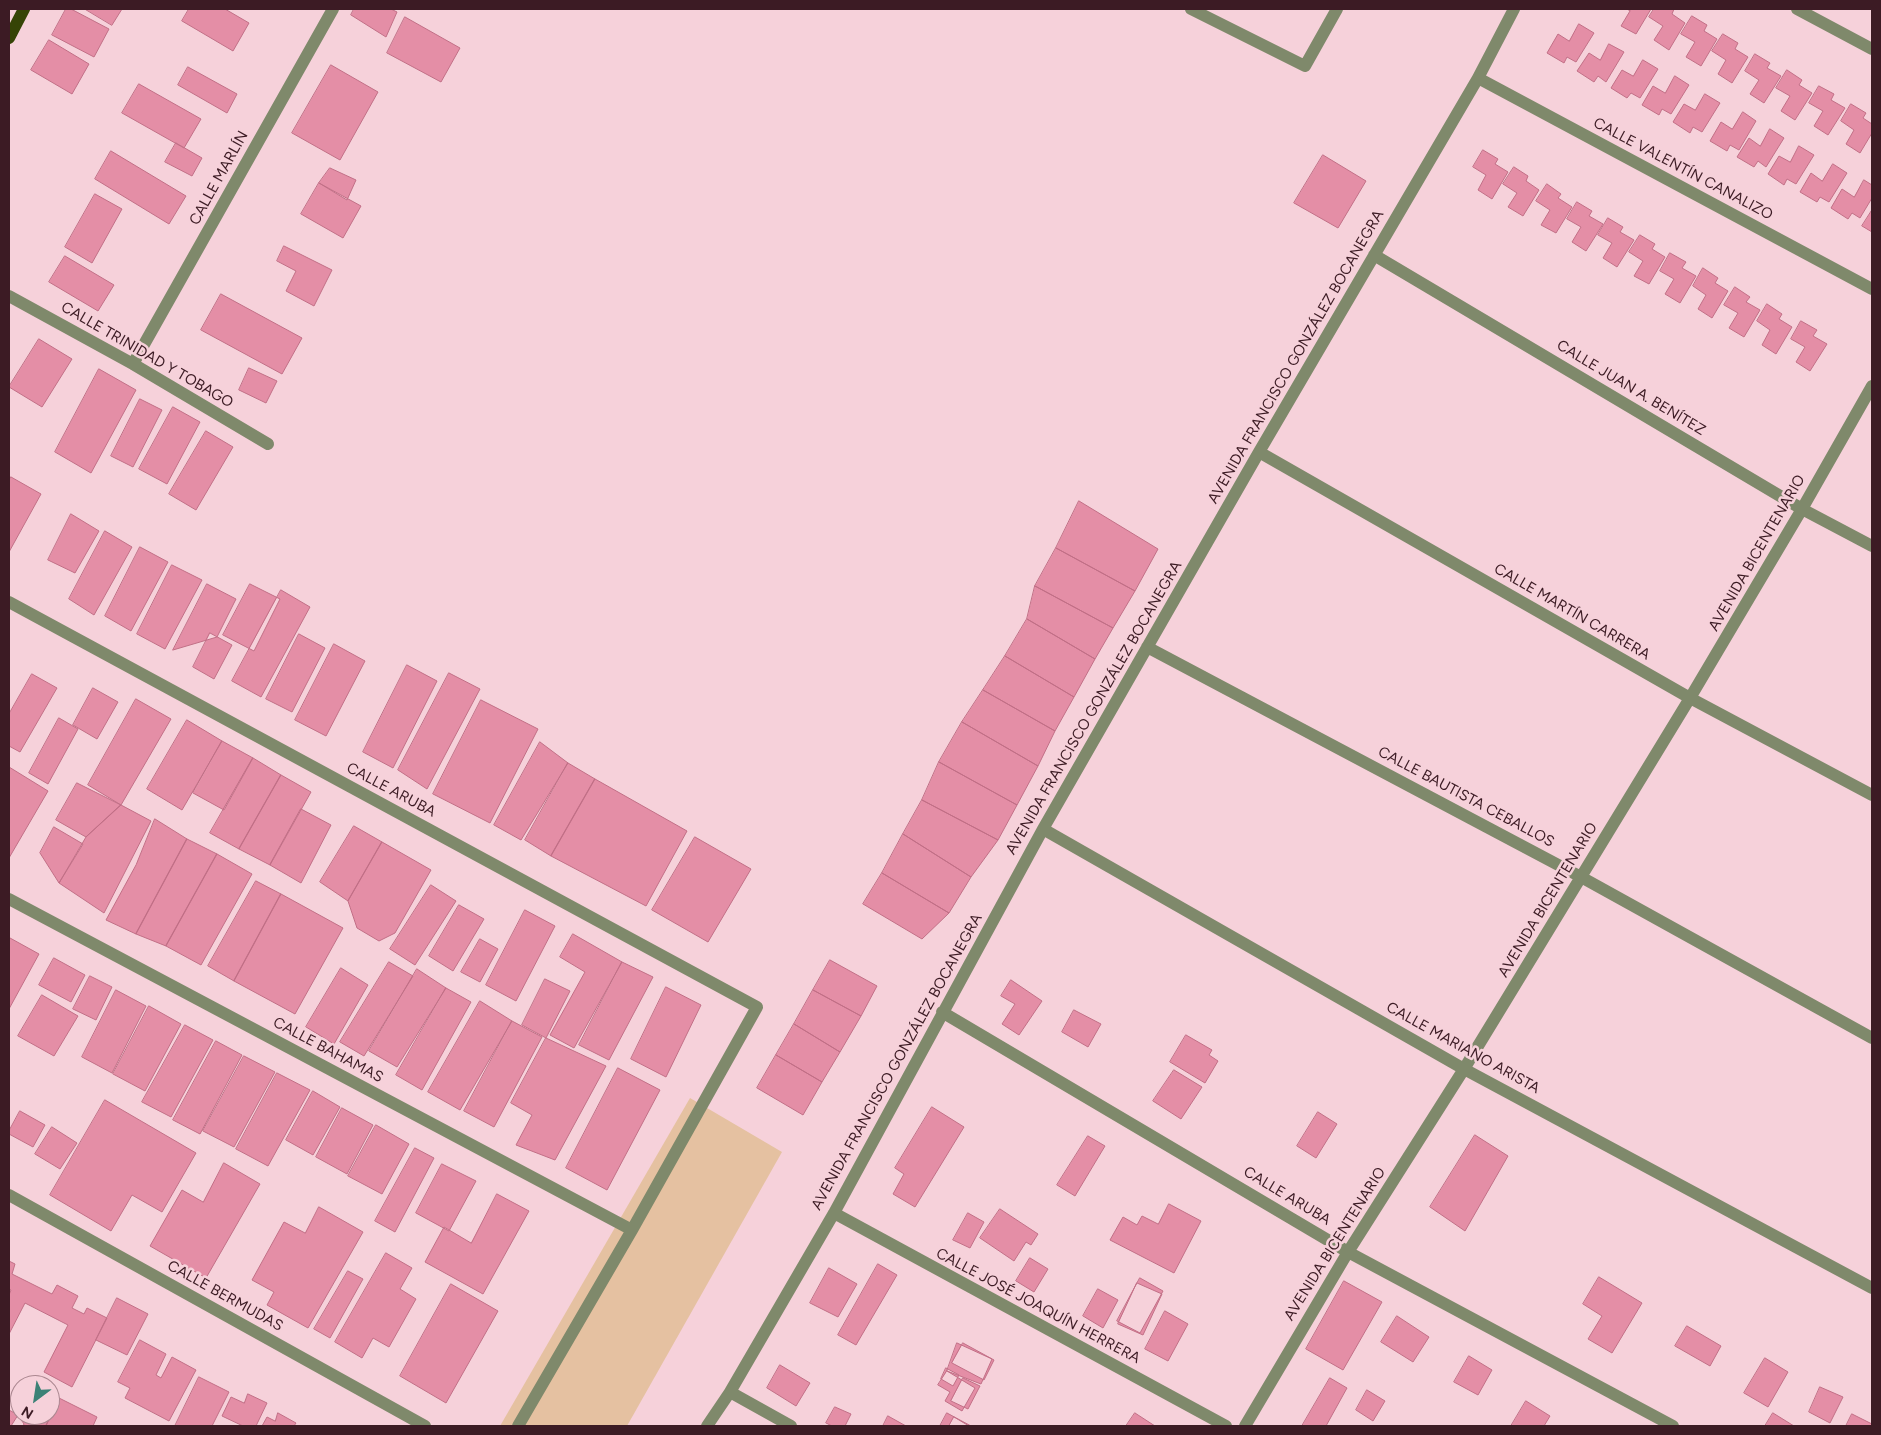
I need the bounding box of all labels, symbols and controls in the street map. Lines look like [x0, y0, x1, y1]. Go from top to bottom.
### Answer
street label: CALLE VALENTÍN CANALIZO [1590, 114, 1776, 224]
street label: CALLE MARLÍN [186, 128, 252, 228]
street label: AVENIDA FRANCISCO GONZÁLEZ BOCANEGRA [1204, 207, 1388, 507]
street label: CALLE TRINIDAD Y TOBAGO [58, 298, 236, 412]
street label: CALLE JUAN A. BENÍTEZ [1553, 336, 1709, 440]
street label: AVENIDA BICENTENARIO [1705, 472, 1809, 634]
street label: AVENIDA FRANCISCO GONZÁLEZ BOCANEGRA [1002, 558, 1186, 858]
street label: CALLE MARTÍN CARRERA [1491, 560, 1653, 664]
street label: CALLE BAUTISTA CEBALLOS [1375, 743, 1557, 851]
street label: CALLE ARUBA [343, 759, 439, 821]
street label: AVENIDA BICENTENARIO [1495, 819, 1601, 981]
street label: AVENIDA FRANCISCO GONZÁLEZ BOCANEGRA [808, 911, 986, 1213]
street label: CALLE MARIANO ARISTA [1383, 998, 1543, 1098]
street label: CALLE BAHAMAS [270, 1013, 386, 1087]
street label: CALLE ARUBA [1240, 1163, 1334, 1229]
street label: AVENIDA BICENTENARIO [1280, 1164, 1390, 1324]
street label: CALLE JOSÉ JOAQUÍN HERRERA [933, 1244, 1143, 1368]
street label: CALLE BERMUDAS [164, 1257, 286, 1335]
north arrow [10, 1375, 60, 1425]
text: N [19, 1402, 37, 1423]

